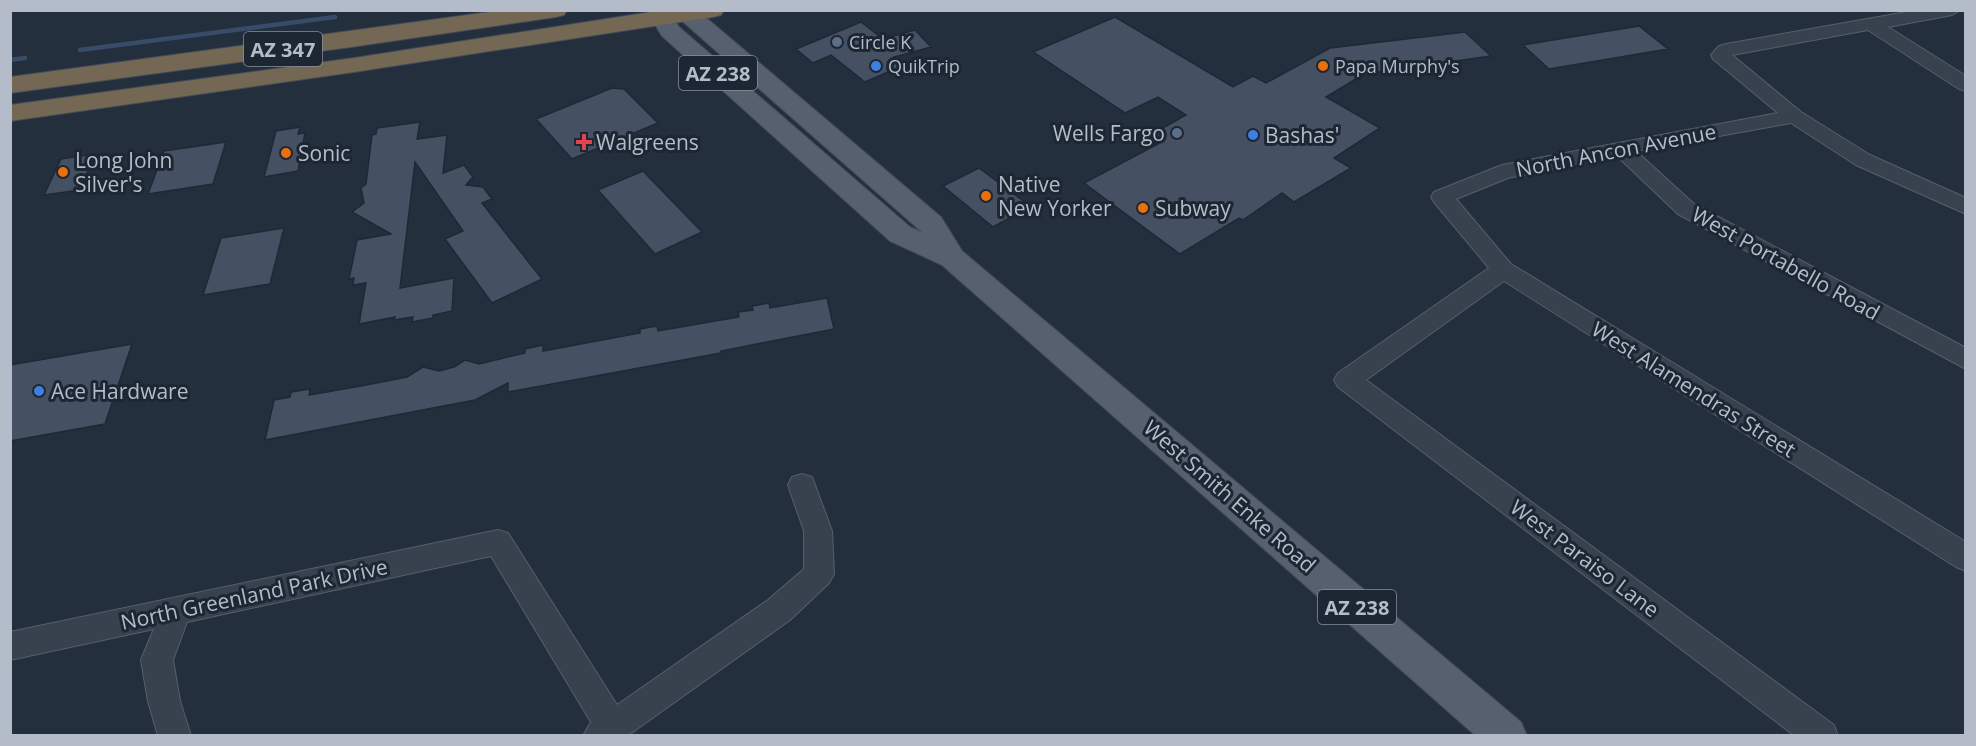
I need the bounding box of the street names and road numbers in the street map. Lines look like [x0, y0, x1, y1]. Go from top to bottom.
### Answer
road number: AZ 347 [244, 32, 322, 66]
road number: AZ 238 [679, 56, 757, 90]
street label: North Ancon Avenue [1514, 117, 1718, 183]
street label: West Portabello Road [1687, 200, 1885, 326]
street label: West Alamendras Street [1587, 315, 1801, 463]
street label: West Smith Enke Road [1138, 414, 1322, 578]
street label: West Paraiso Lane [1505, 493, 1665, 623]
street label: North Greenland Park Drive [118, 552, 390, 636]
road number: AZ 238 [1318, 590, 1396, 624]

